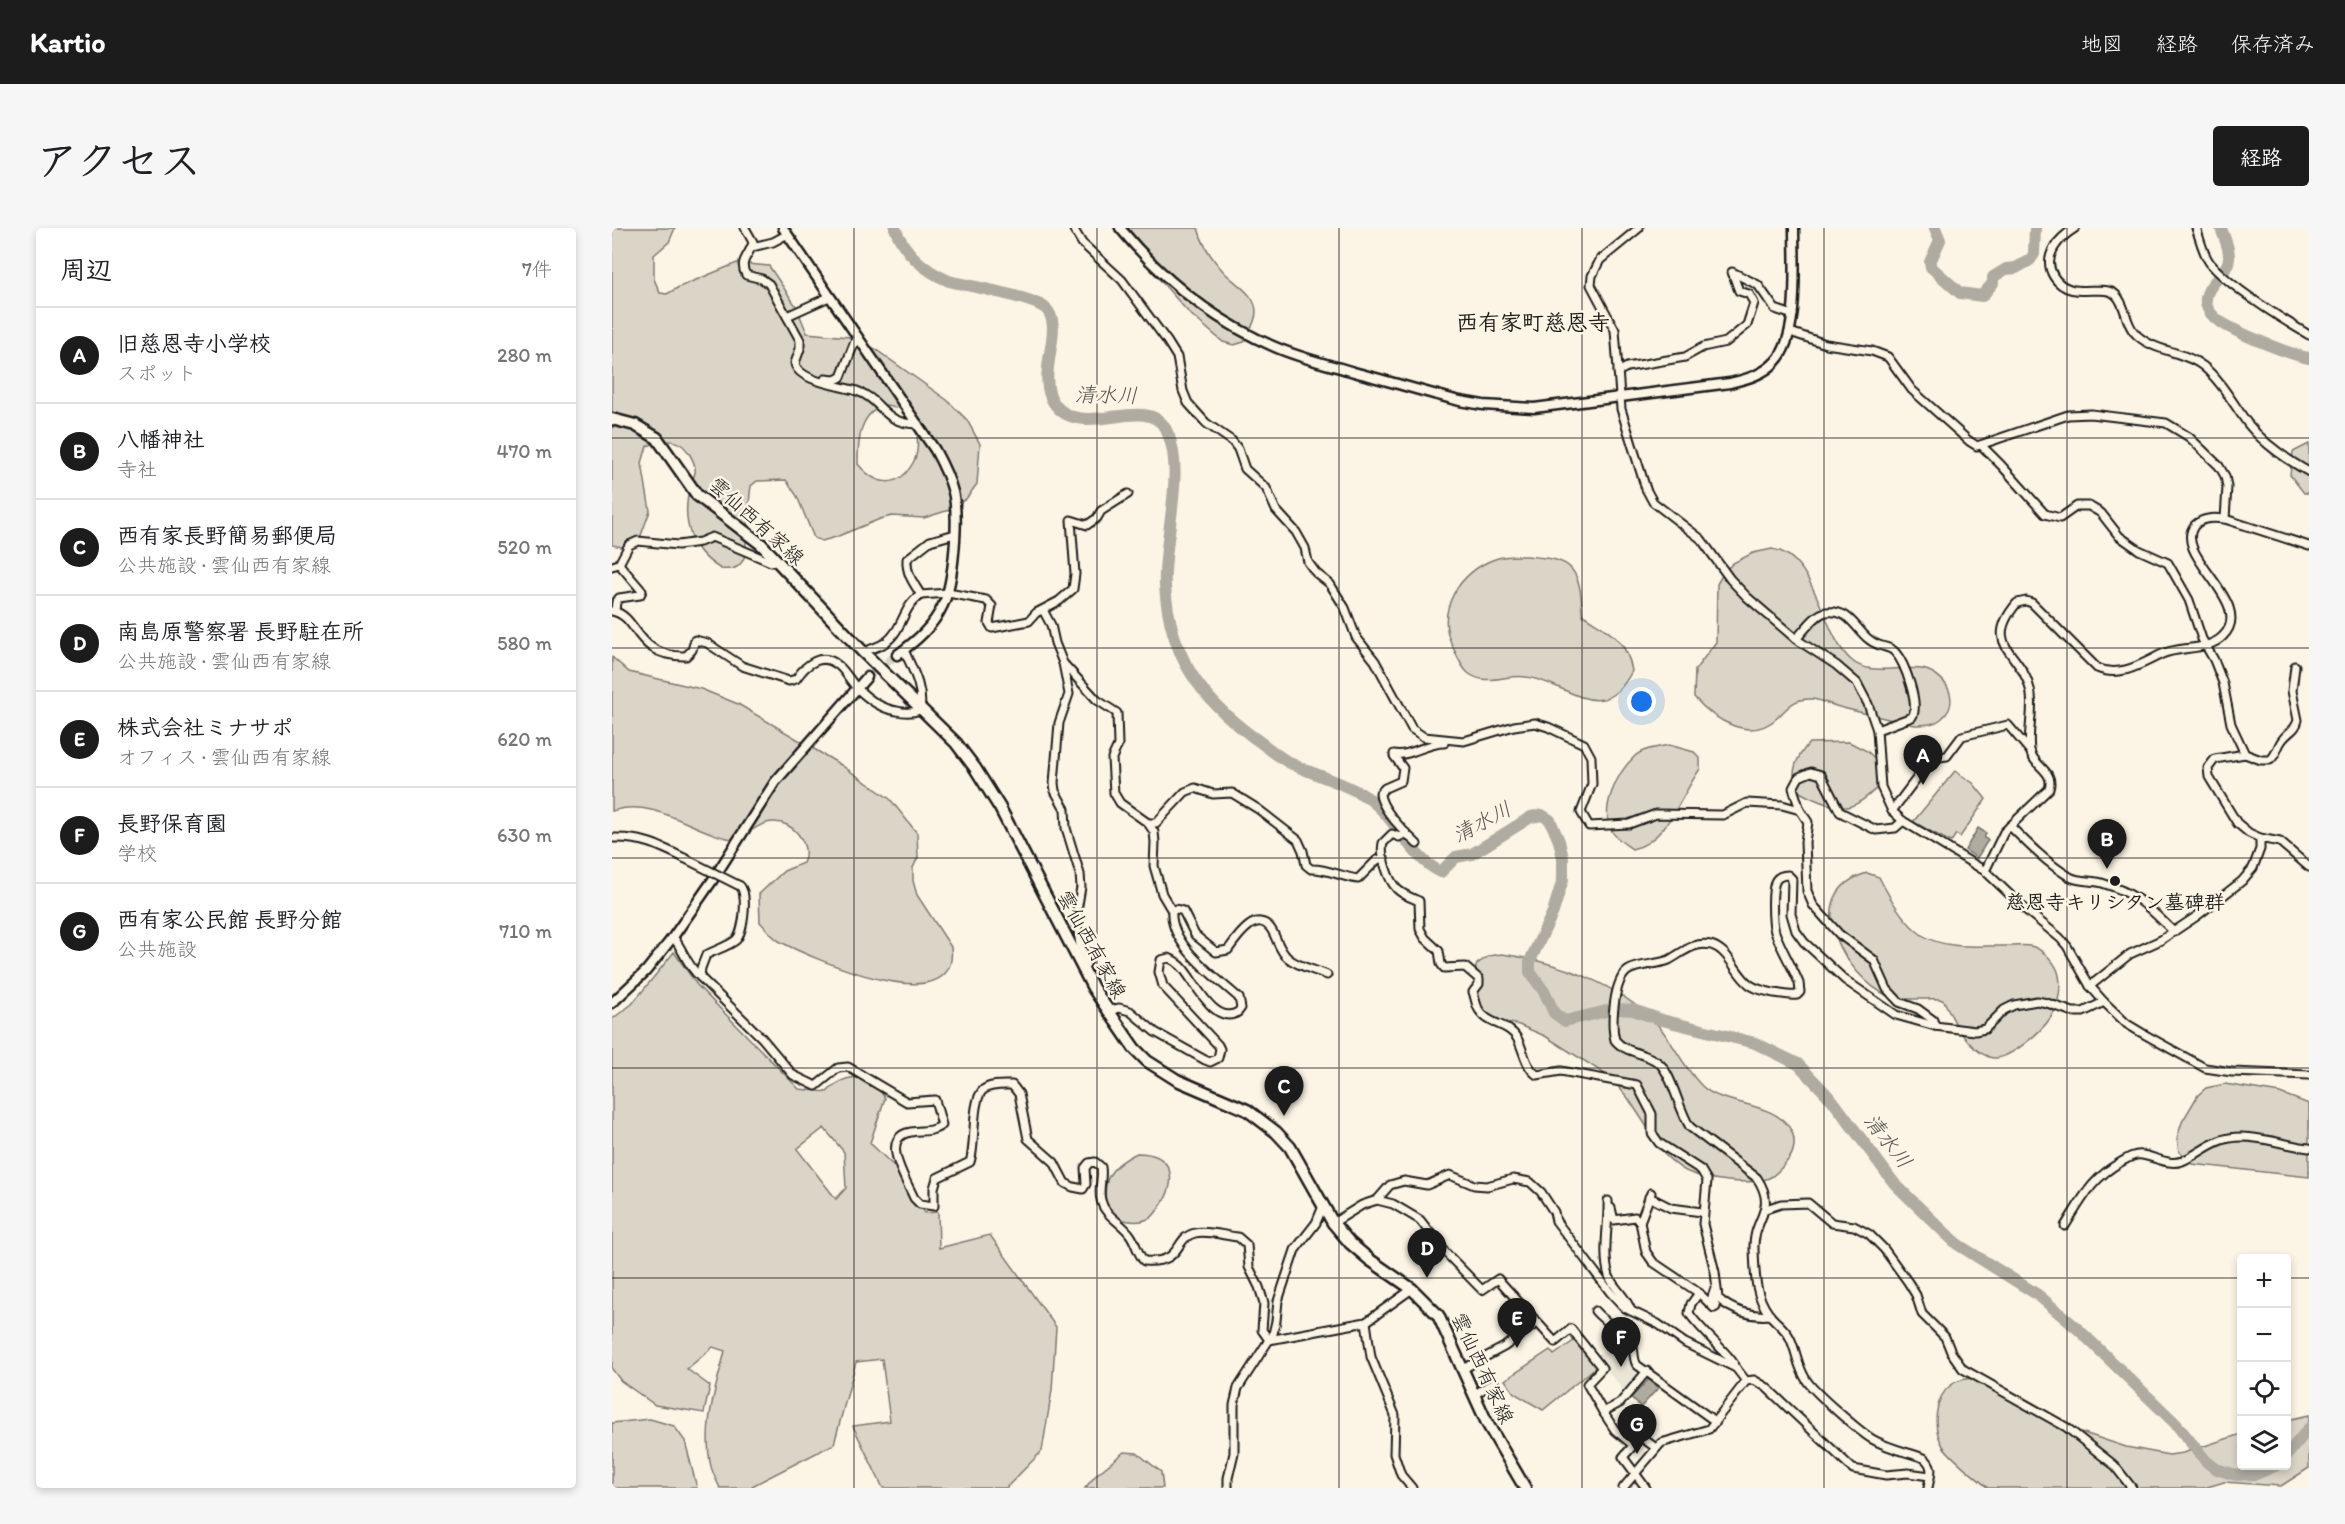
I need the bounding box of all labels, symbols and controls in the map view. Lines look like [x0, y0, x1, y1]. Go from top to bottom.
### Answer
text: Kartio [30, 25, 105, 59]
text: 地図 [2081, 31, 2123, 56]
text: 経路 [2156, 31, 2198, 56]
text: 保存済み [2231, 31, 2315, 56]
button: 経路 [2213, 126, 2309, 186]
text: アクセス [36, 135, 201, 186]
text: 周辺 [60, 254, 112, 286]
text: 7件 [522, 257, 552, 281]
district label: 西有家町慈恩寺 [1456, 309, 1610, 336]
text: 旧慈恩寺小学校 [117, 330, 271, 357]
text: A [73, 343, 86, 367]
text: 280 m [497, 343, 552, 367]
text: スポット [117, 361, 197, 385]
water label: 清水川 [1074, 381, 1138, 408]
text: 八幡神社 [117, 426, 205, 453]
text: B [73, 439, 86, 463]
text: 470 m [496, 439, 552, 463]
text: 寺社 [117, 457, 157, 481]
street label: 雲仙西有家線 [704, 472, 810, 570]
text: 西有家長野簡易郵便局 [117, 522, 337, 549]
text: C [73, 535, 86, 559]
text: 520 m [497, 535, 552, 559]
text: 公共施設 · 雲仙西有家線 [117, 553, 331, 577]
text: 南島原警察署 長野駐在所 [117, 618, 364, 645]
text: D [73, 631, 86, 655]
text: 580 m [497, 631, 552, 655]
text: 公共施設 · 雲仙西有家線 [117, 649, 331, 673]
your location [1627, 687, 1656, 716]
text: 株式会社ミナサポ [117, 714, 293, 741]
text: E [74, 727, 85, 751]
text: 620 m [497, 727, 552, 751]
pin: A [1904, 736, 1942, 785]
text: オフィス · 雲仙西有家線 [117, 745, 331, 769]
water label: 清水川 [1448, 796, 1515, 847]
text: 長野保育園 [117, 810, 227, 837]
pin: B [2088, 820, 2126, 869]
text: F [74, 823, 85, 847]
text: 630 m [497, 823, 552, 847]
text: 学校 [117, 841, 157, 865]
marker: 慈恩寺キリシタン墓碑群 [2108, 874, 2122, 888]
street label: 雲仙西有家線 [1052, 886, 1132, 1002]
place label: 慈恩寺キリシタン墓碑群 [2005, 890, 2225, 914]
text: 西有家公民館 長野分館 [117, 906, 342, 933]
text: G [73, 919, 86, 943]
text: 710 m [499, 919, 552, 943]
text: 公共施設 [117, 937, 197, 961]
pin: C [1264, 1066, 1304, 1116]
water label: 清水川 [1859, 1108, 1918, 1173]
pin: D [1408, 1228, 1446, 1278]
map controls [2237, 1254, 2291, 1470]
button: + [2237, 1254, 2291, 1308]
pin: E [1498, 1298, 1536, 1348]
button: − [2237, 1308, 2291, 1362]
street label: 雲仙西有家線 [1447, 1309, 1519, 1427]
pin: F [1602, 1318, 1640, 1367]
button: locate [2237, 1362, 2291, 1416]
pin: G [1618, 1404, 1656, 1454]
button: layers [2237, 1416, 2291, 1470]

